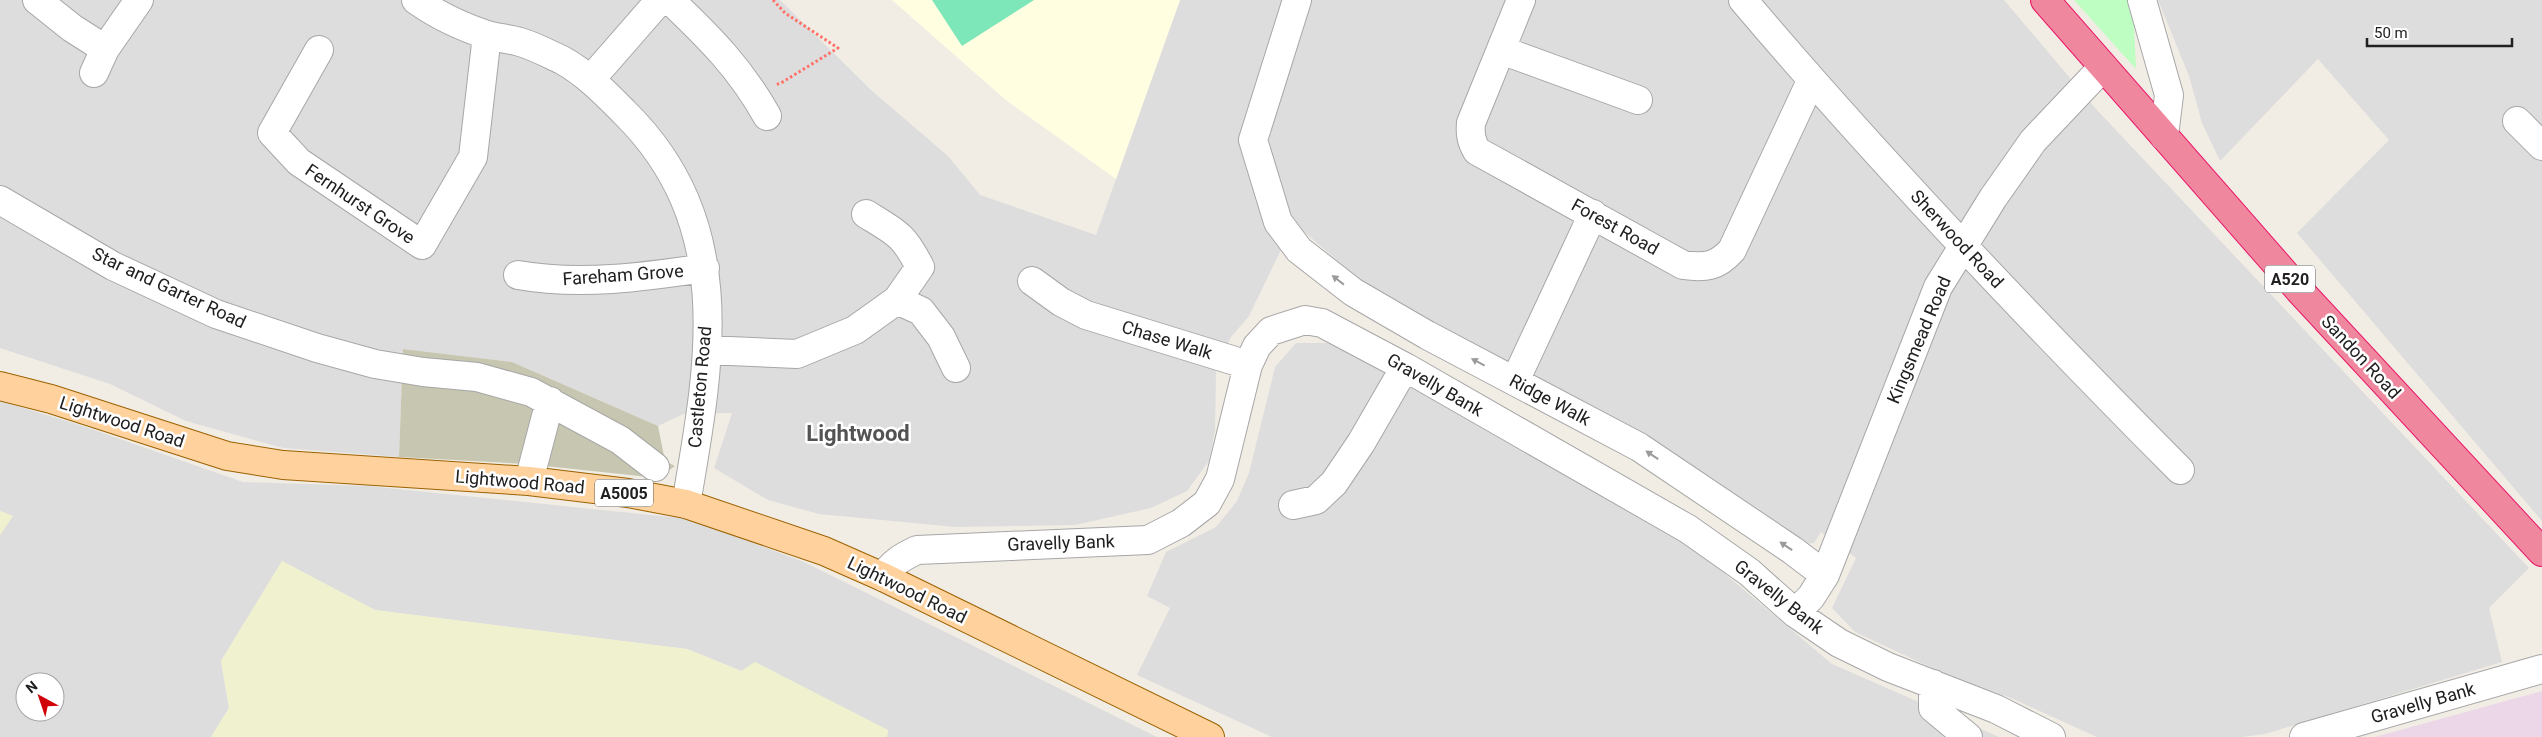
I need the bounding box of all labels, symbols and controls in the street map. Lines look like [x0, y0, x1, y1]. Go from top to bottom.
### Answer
scale bar [2367, 15, 2512, 47]
text: 50 m [2374, 24, 2408, 42]
street label: Fernhurst Grove [302, 159, 419, 248]
street label: Sherwood Road [1907, 185, 2008, 292]
street label: Forest Road [1568, 194, 1663, 259]
street label: Star and Garter Road [89, 243, 249, 332]
street label: Fareham Grove [562, 260, 684, 289]
road number: A520 [2265, 266, 2315, 292]
street label: Kingsmead Road [1882, 273, 1955, 407]
one-way arrow [1332, 274, 1345, 285]
street label: Sandon Road [2317, 311, 2405, 403]
street label: Chase Walk [1119, 316, 1216, 364]
street label: Castleton Road [684, 325, 715, 449]
street label: Gravelly Bank [1383, 349, 1488, 421]
one-way arrow [1471, 358, 1485, 366]
street label: Ridge Walk [1506, 369, 1595, 430]
street label: Lightwood Road [57, 391, 187, 452]
district label: Lightwood [806, 421, 910, 446]
one-way arrow [1645, 451, 1658, 460]
street label: Lightwood Road [454, 465, 586, 498]
road number: A5005 [595, 479, 653, 506]
street label: Gravelly Bank [1007, 530, 1116, 555]
one-way arrow [1780, 541, 1793, 551]
street label: Lightwood Road [844, 552, 970, 627]
street label: Gravelly Bank [1730, 555, 1829, 639]
north arrow [15, 672, 65, 722]
street label: Gravelly Bank [2368, 677, 2478, 727]
text: N [23, 678, 41, 696]

